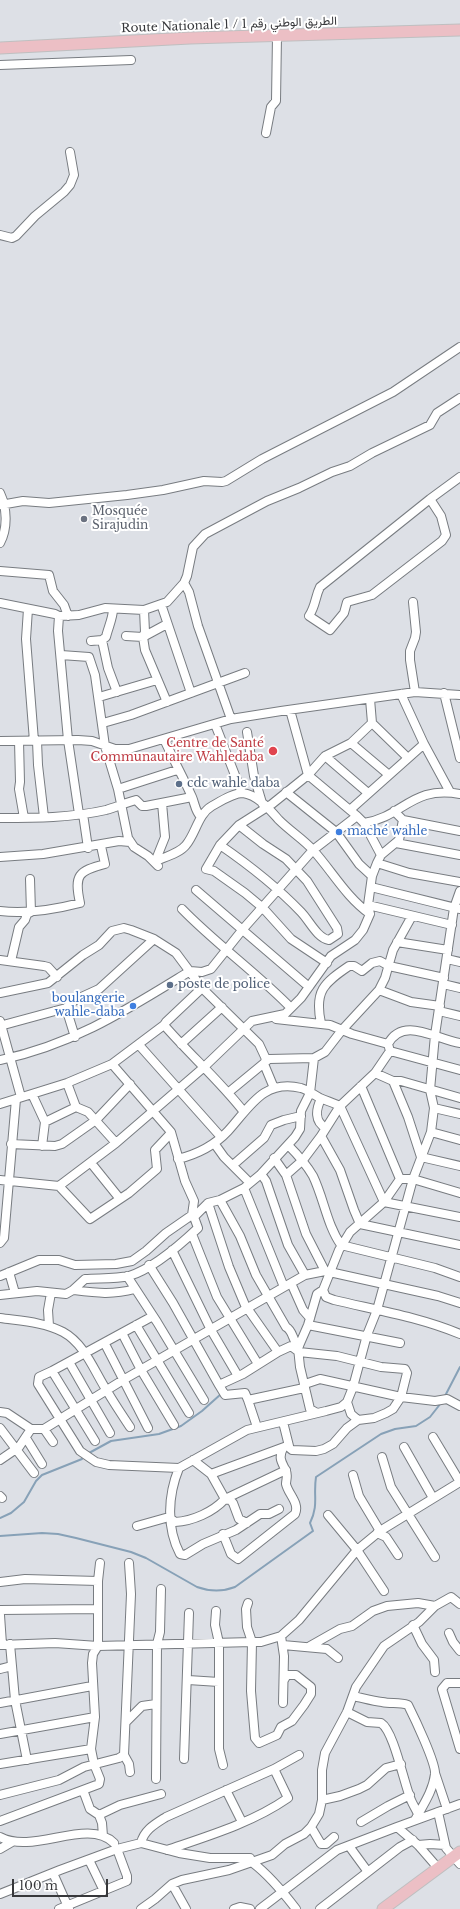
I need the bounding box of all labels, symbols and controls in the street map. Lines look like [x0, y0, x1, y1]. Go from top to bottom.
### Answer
street label: Route Nationale 1 / الطريق الوطني رقم 1 [121, 14, 337, 36]
place label: Mosquée Sirajudin [92, 505, 148, 533]
marker: Mosquée Sirajudin [79, 514, 89, 524]
place label: Centre de Santé Communautaire Wahledaba [91, 737, 264, 765]
marker: Centre de Santé Communautaire Wahledaba [267, 745, 279, 757]
place label: cdc wahle daba [187, 777, 280, 791]
marker: cdc wahle daba [174, 779, 184, 789]
place label: maché wahle [347, 825, 427, 839]
marker: maché wahle [334, 827, 344, 837]
place label: poste de police [178, 978, 270, 992]
marker: poste de police [165, 980, 175, 990]
place label: boulangerie wahle-daba [52, 992, 125, 1020]
marker: boulangerie wahle-daba [128, 1001, 138, 1011]
scale bar [14, 1871, 110, 1897]
text: 100 m [19, 1878, 58, 1893]

